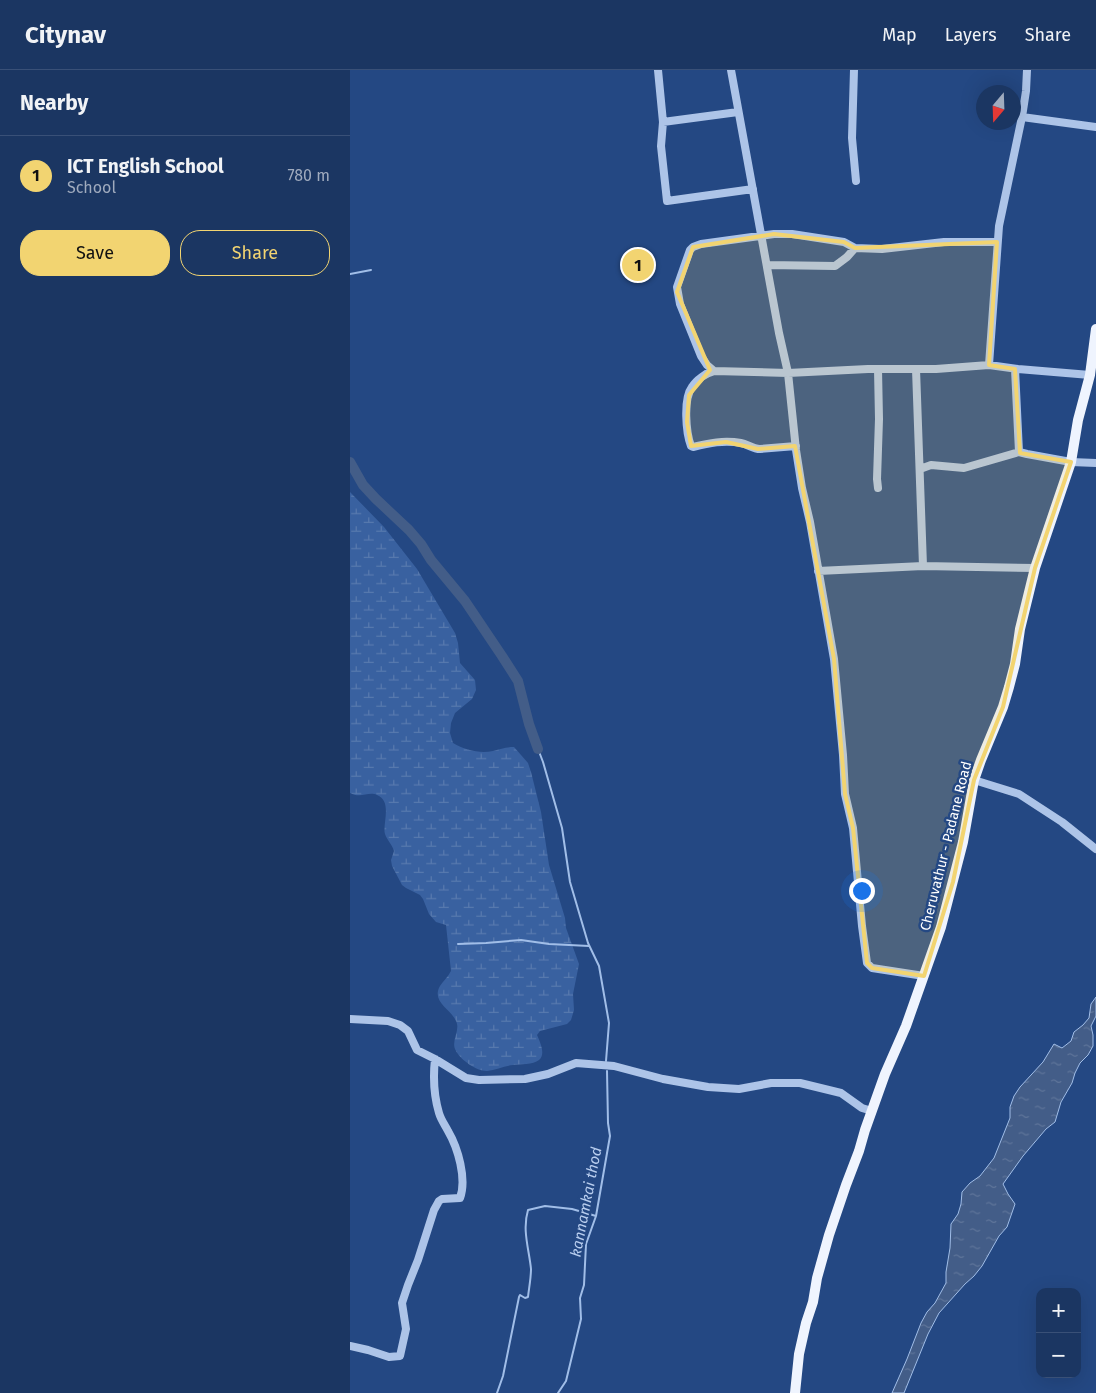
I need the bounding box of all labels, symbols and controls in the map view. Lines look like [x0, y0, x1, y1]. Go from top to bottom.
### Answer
text: Citynav [25, 21, 106, 49]
text: Map [882, 24, 917, 46]
text: Layers [945, 24, 997, 46]
text: Share [1025, 24, 1071, 46]
north arrow [976, 85, 1021, 130]
text: Nearby [20, 90, 88, 116]
text: ICT English School [67, 155, 224, 178]
text: 1 [32, 166, 40, 185]
text: 780 m [288, 166, 330, 185]
text: School [67, 178, 116, 197]
button: Save [20, 230, 170, 276]
button: Share [180, 230, 330, 276]
pin: 1 [622, 246, 654, 284]
street label: Cheruvathur - Padane Road [917, 760, 975, 932]
your location [849, 878, 875, 904]
water label: kannamkai thod [567, 1145, 606, 1259]
map controls [1036, 1288, 1081, 1378]
button: + [1036, 1288, 1081, 1333]
button: − [1036, 1333, 1081, 1378]

